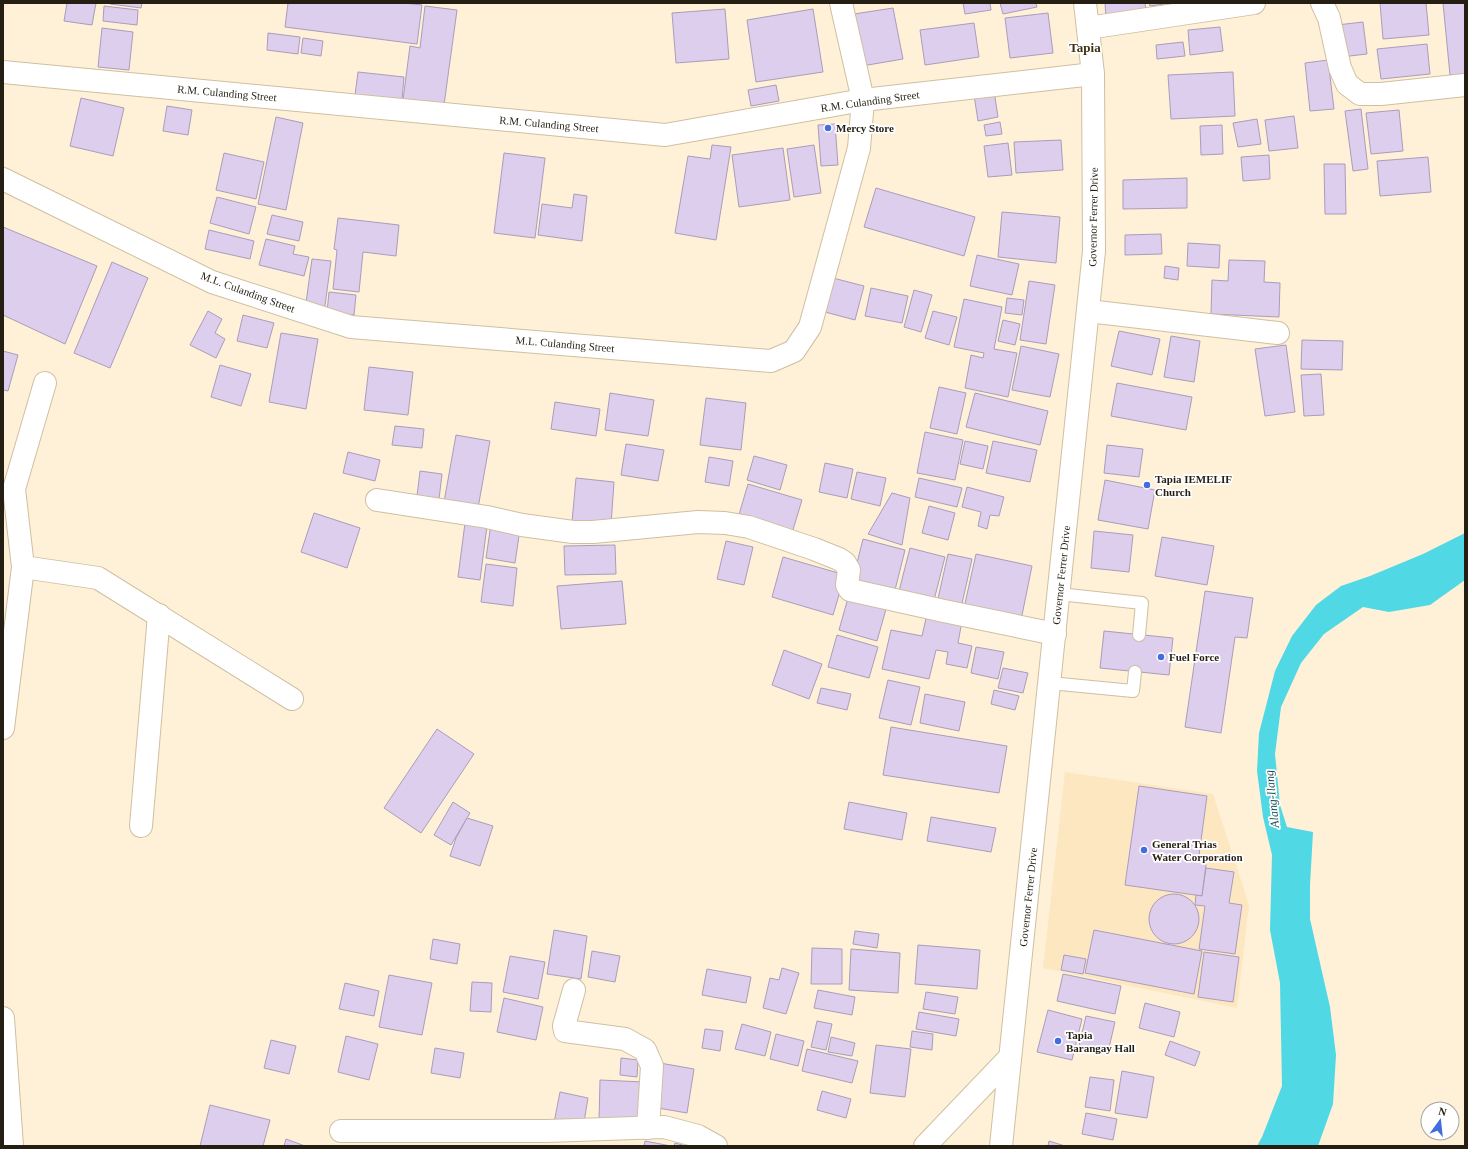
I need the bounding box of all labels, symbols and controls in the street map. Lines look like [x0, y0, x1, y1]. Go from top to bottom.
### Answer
district label: Tapia [1069, 40, 1101, 55]
street label: R.M. Culanding Street [177, 83, 277, 103]
street label: R.M. Culanding Street [820, 88, 920, 114]
street label: R.M. Culanding Street [499, 114, 599, 134]
place label: Mercy Store [836, 122, 894, 134]
marker: Mercy Store [823, 123, 833, 133]
street label: Governor Ferrer Drive [1086, 167, 1100, 267]
street label: M.L. Culanding Street [199, 269, 297, 315]
street label: M.L. Culanding Street [515, 334, 615, 354]
place label: Tapia IEMELIF Church [1155, 473, 1232, 498]
marker: Tapia IEMELIF Church [1142, 480, 1152, 490]
street label: Governor Ferrer Drive [1050, 525, 1072, 625]
place label: Fuel Force [1169, 651, 1219, 663]
marker: Fuel Force [1156, 652, 1166, 662]
water label: Alang-Ilang [1262, 769, 1282, 830]
place label: General Trias Water Corporation [1152, 838, 1243, 863]
marker: General Trias Water Corporation [1139, 845, 1149, 855]
street label: Governor Ferrer Drive [1017, 847, 1039, 947]
place label: Tapia Barangay Hall [1066, 1029, 1135, 1054]
marker: Tapia Barangay Hall [1053, 1036, 1063, 1046]
north arrow [1420, 1101, 1460, 1141]
text: N [1437, 1105, 1448, 1118]

